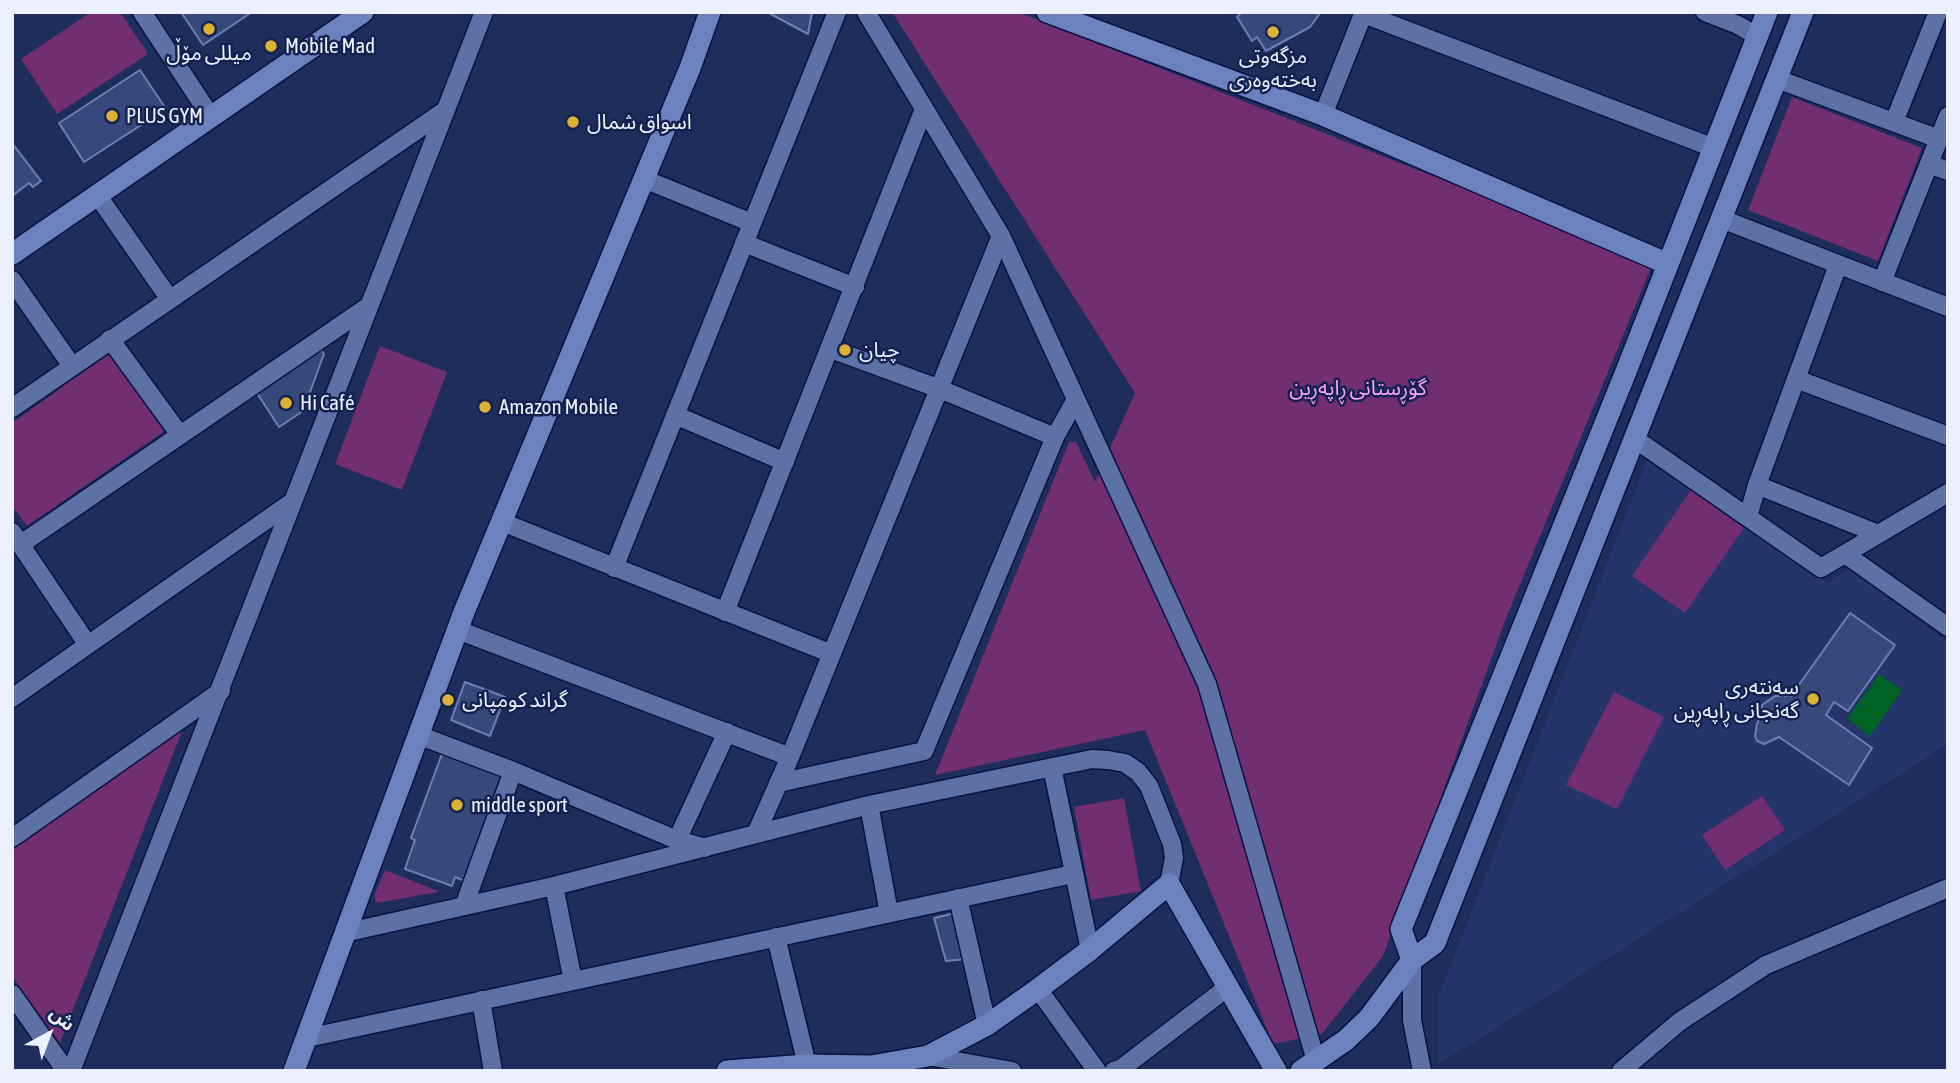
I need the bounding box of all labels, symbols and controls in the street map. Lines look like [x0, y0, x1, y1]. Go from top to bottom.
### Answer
marker: میللی مۆڵ [201, 21, 217, 37]
marker: مزگەوتی بەختەوەری [1265, 24, 1281, 40]
place label: Mobile Mad [285, 33, 375, 59]
marker: Mobile Mad [263, 38, 279, 54]
place label: میللی مۆڵ [166, 40, 252, 66]
place label: مزگەوتی بەختەوەری [1229, 43, 1317, 93]
place label: PLUS GYM [126, 103, 203, 129]
marker: PLUS GYM [104, 108, 120, 124]
place label: اسواق شمال [587, 109, 692, 135]
marker: اسواق شمال [565, 114, 581, 130]
place label: چيان [859, 337, 900, 363]
marker: چيان [837, 342, 853, 358]
park label: گۆڕستانی ڕاپەڕین [1289, 375, 1427, 401]
place label: Hi Café [300, 390, 354, 416]
place label: Amazon Mobile [499, 394, 618, 420]
marker: Hi Café [278, 395, 294, 411]
marker: Amazon Mobile [477, 399, 493, 415]
place label: سەنتەری گەنجانی ڕاپەڕین [1674, 674, 1799, 724]
place label: گراند كومپانى [462, 687, 568, 713]
marker: سەنتەری گەنجانی ڕاپەڕین [1805, 691, 1821, 707]
marker: گراند كومپانى [440, 692, 456, 708]
place label: middle sport [471, 792, 568, 818]
marker: middle sport [449, 797, 465, 813]
north arrow [14, 999, 84, 1069]
text: ش [46, 1001, 80, 1035]

